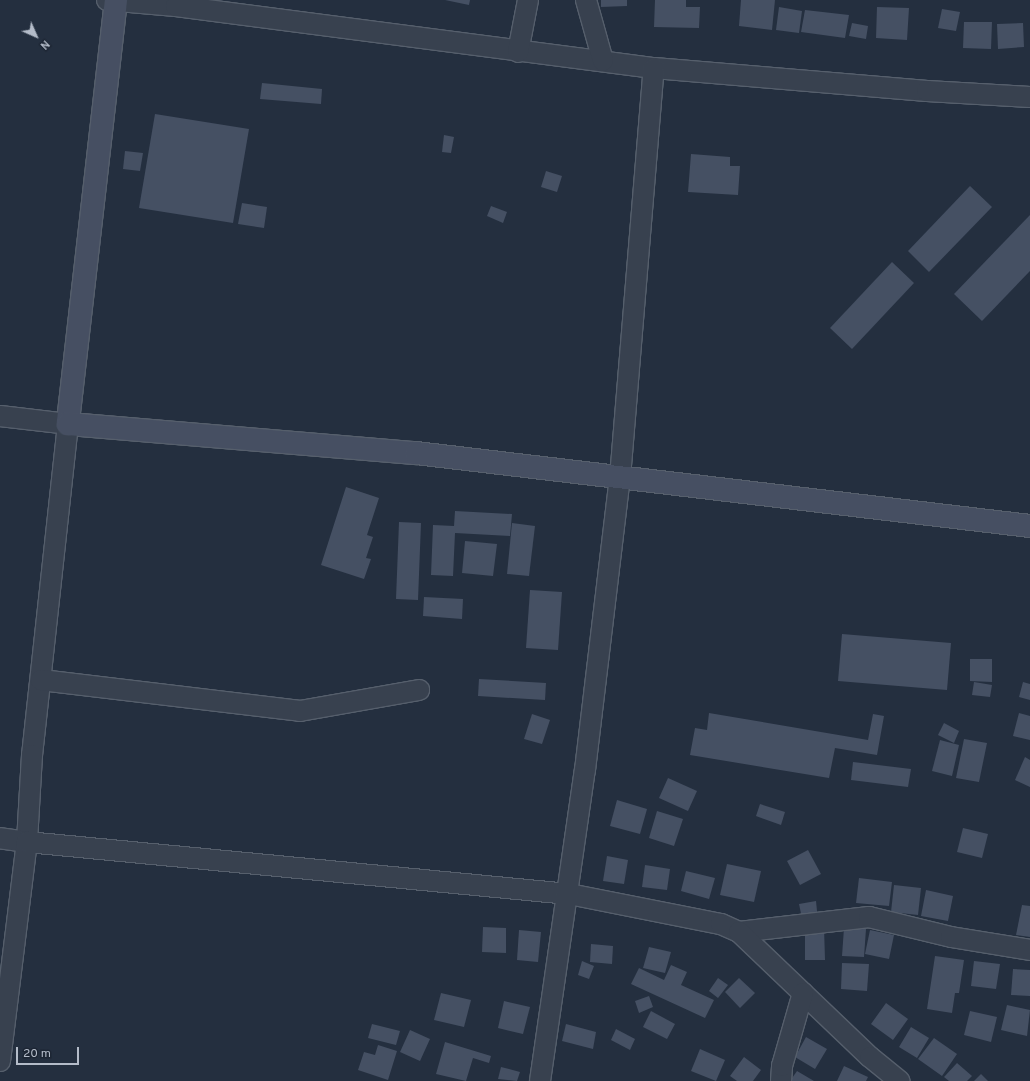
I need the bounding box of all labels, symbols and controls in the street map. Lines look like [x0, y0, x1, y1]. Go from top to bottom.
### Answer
north arrow [16, 16, 56, 56]
text: N [37, 37, 52, 52]
scale bar [18, 1039, 81, 1065]
text: 20 m [23, 1046, 51, 1062]

